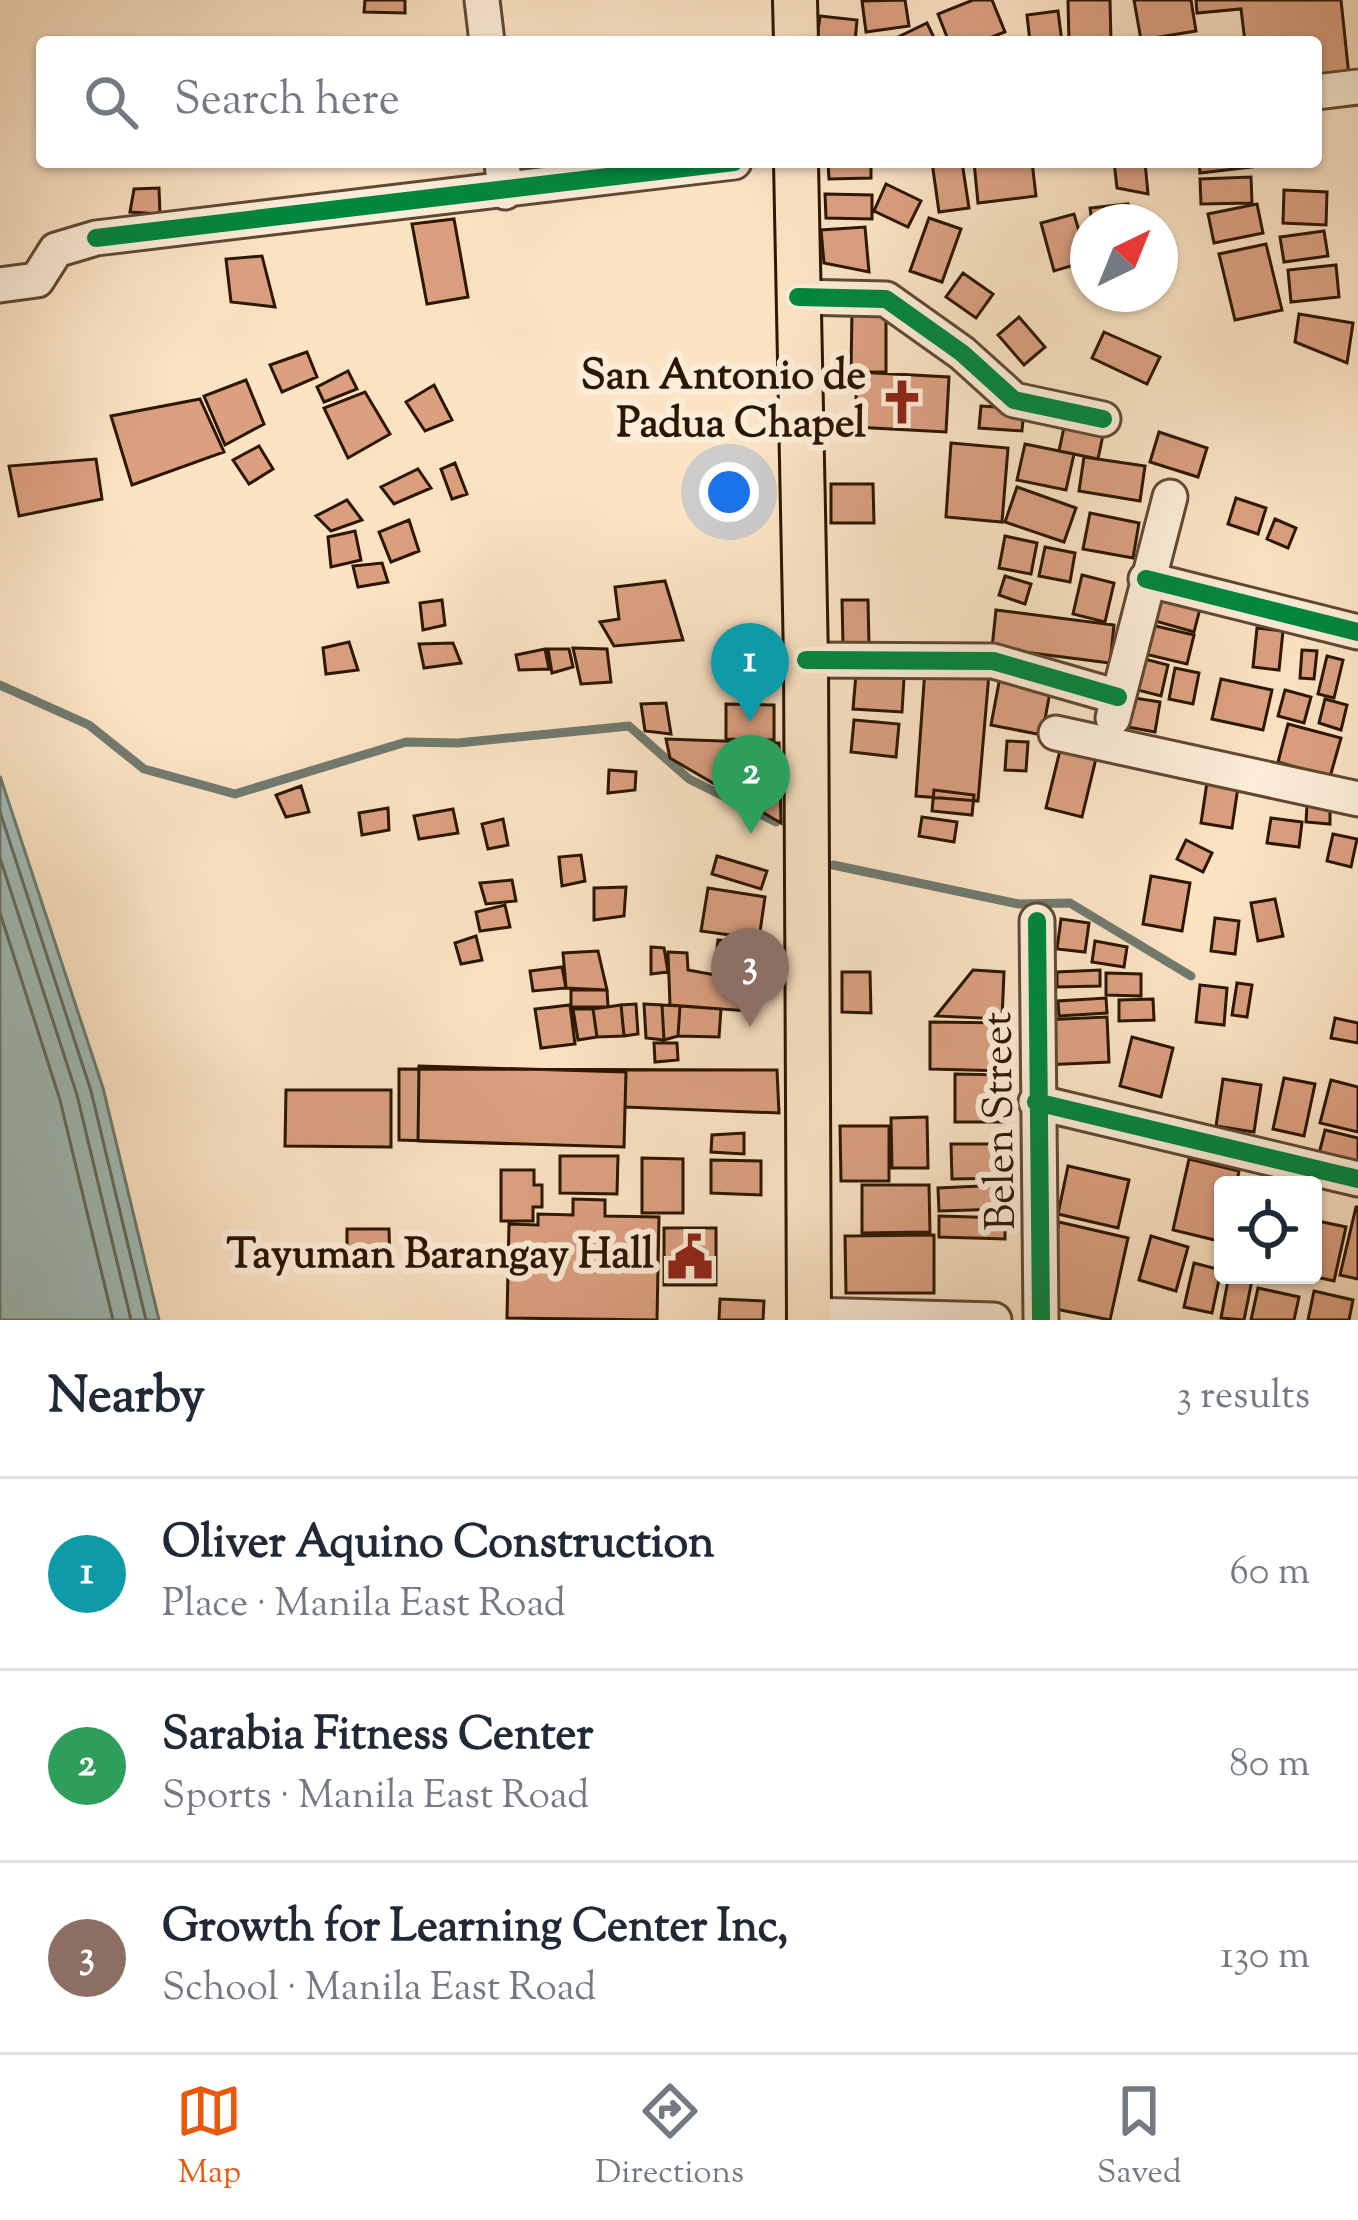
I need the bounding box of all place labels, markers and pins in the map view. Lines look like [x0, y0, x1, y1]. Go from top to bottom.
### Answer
place label: San Antonio de Padua Chapel [581, 348, 866, 456]
church icon: San Antonio de Padua Chapel [877, 377, 927, 427]
pin: 1 [711, 623, 789, 722]
pin: 2 [712, 735, 790, 834]
pin: 3 [711, 928, 789, 1027]
place label: Tayuman Barangay Hall [227, 1227, 654, 1287]
public building icon: Tayuman Barangay Hall [665, 1232, 715, 1282]

